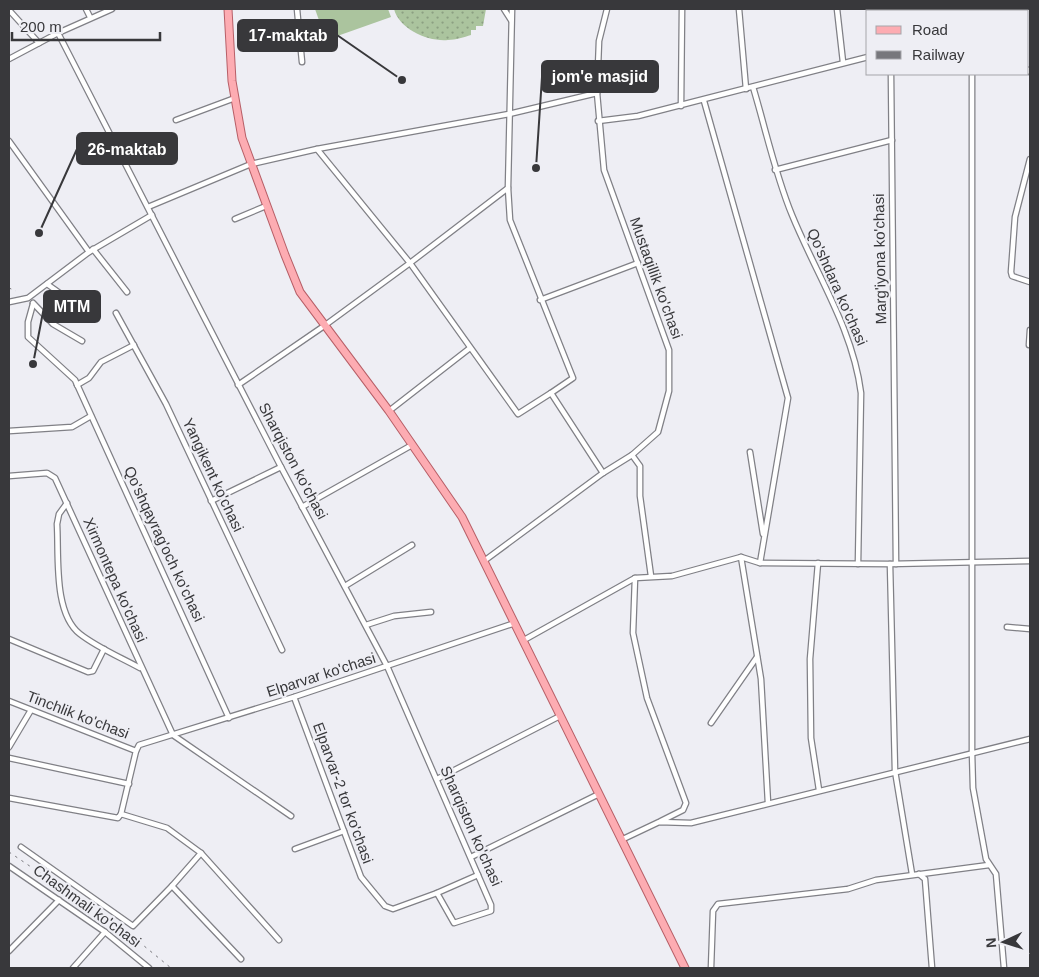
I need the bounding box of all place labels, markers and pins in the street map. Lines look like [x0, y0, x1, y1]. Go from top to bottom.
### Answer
callout: 17-maktab [238, 20, 337, 51]
callout: jom'e masjid [542, 61, 658, 92]
callout: 26-maktab [77, 133, 177, 164]
callout: MTM [44, 291, 100, 322]

